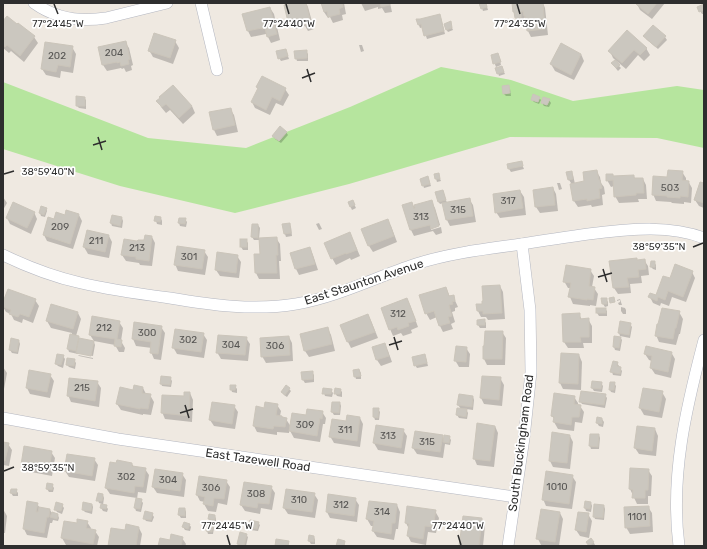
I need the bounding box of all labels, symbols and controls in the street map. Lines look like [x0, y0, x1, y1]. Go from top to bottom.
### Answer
text: 77°24'45"W [32, 18, 84, 30]
text: 77°24'40"W [263, 18, 315, 30]
text: 77°24'35"W [494, 18, 546, 30]
house number: 204 [105, 47, 123, 59]
house number: 202 [48, 50, 66, 62]
text: 38°59'40"N [21, 166, 75, 178]
house number: 503 [661, 182, 679, 194]
house number: 317 [500, 195, 516, 207]
house number: 315 [450, 204, 466, 216]
house number: 313 [413, 211, 429, 223]
house number: 209 [51, 221, 69, 233]
house number: 211 [89, 235, 103, 247]
text: 38°59'35"N [633, 241, 686, 253]
house number: 213 [129, 242, 145, 254]
house number: 301 [181, 251, 197, 263]
street label: East Staunton Avenue [303, 256, 426, 308]
house number: 312 [390, 308, 406, 320]
house number: 212 [96, 322, 112, 334]
house number: 300 [138, 327, 156, 339]
house number: 302 [179, 334, 197, 346]
house number: 304 [222, 339, 240, 351]
house number: 306 [266, 340, 284, 352]
street label: South Buckingham Road [506, 374, 536, 512]
house number: 215 [74, 382, 90, 394]
house number: 309 [296, 419, 314, 431]
house number: 311 [338, 424, 352, 436]
house number: 313 [380, 430, 396, 442]
house number: 315 [419, 436, 435, 448]
street label: East Tazewell Road [205, 446, 311, 474]
text: 38°59'35"N [22, 462, 75, 474]
house number: 302 [117, 471, 135, 483]
house number: 304 [159, 474, 177, 486]
house number: 1010 [546, 481, 568, 493]
house number: 306 [202, 482, 220, 494]
house number: 308 [247, 488, 265, 500]
house number: 310 [291, 494, 307, 506]
house number: 312 [333, 499, 349, 511]
house number: 314 [374, 506, 390, 518]
house number: 1101 [627, 511, 647, 523]
text: 77°24'45"W [201, 520, 253, 532]
text: 77°24'40"W [432, 520, 484, 532]

